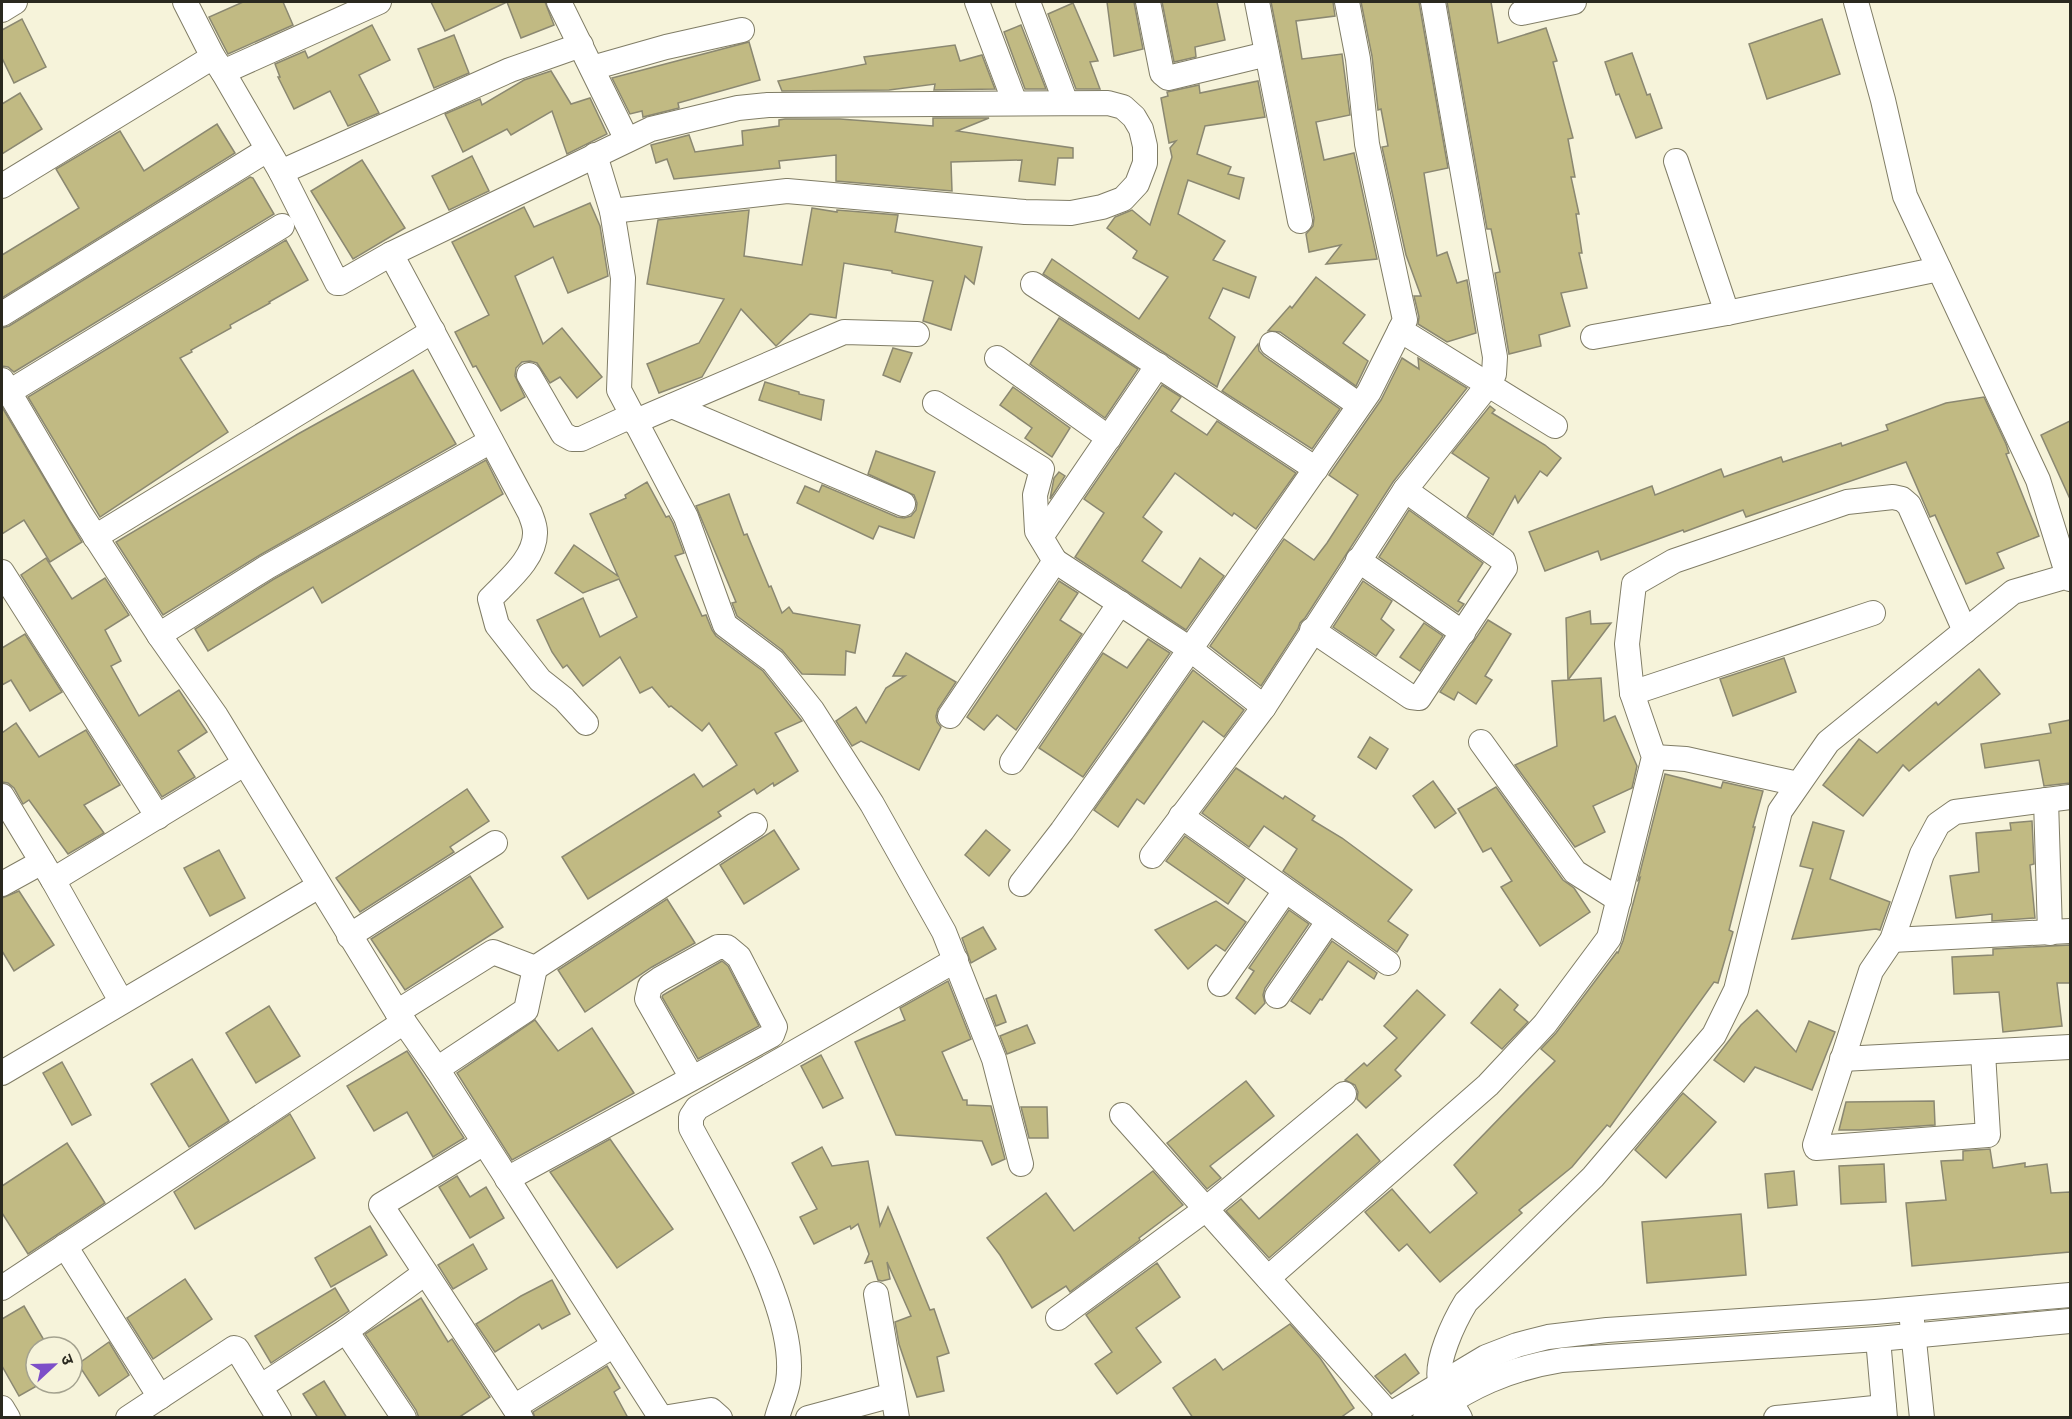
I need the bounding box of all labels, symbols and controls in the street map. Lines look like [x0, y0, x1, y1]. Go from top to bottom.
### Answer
north arrow [24, 1335, 84, 1395]
text: उ [57, 1351, 79, 1368]

